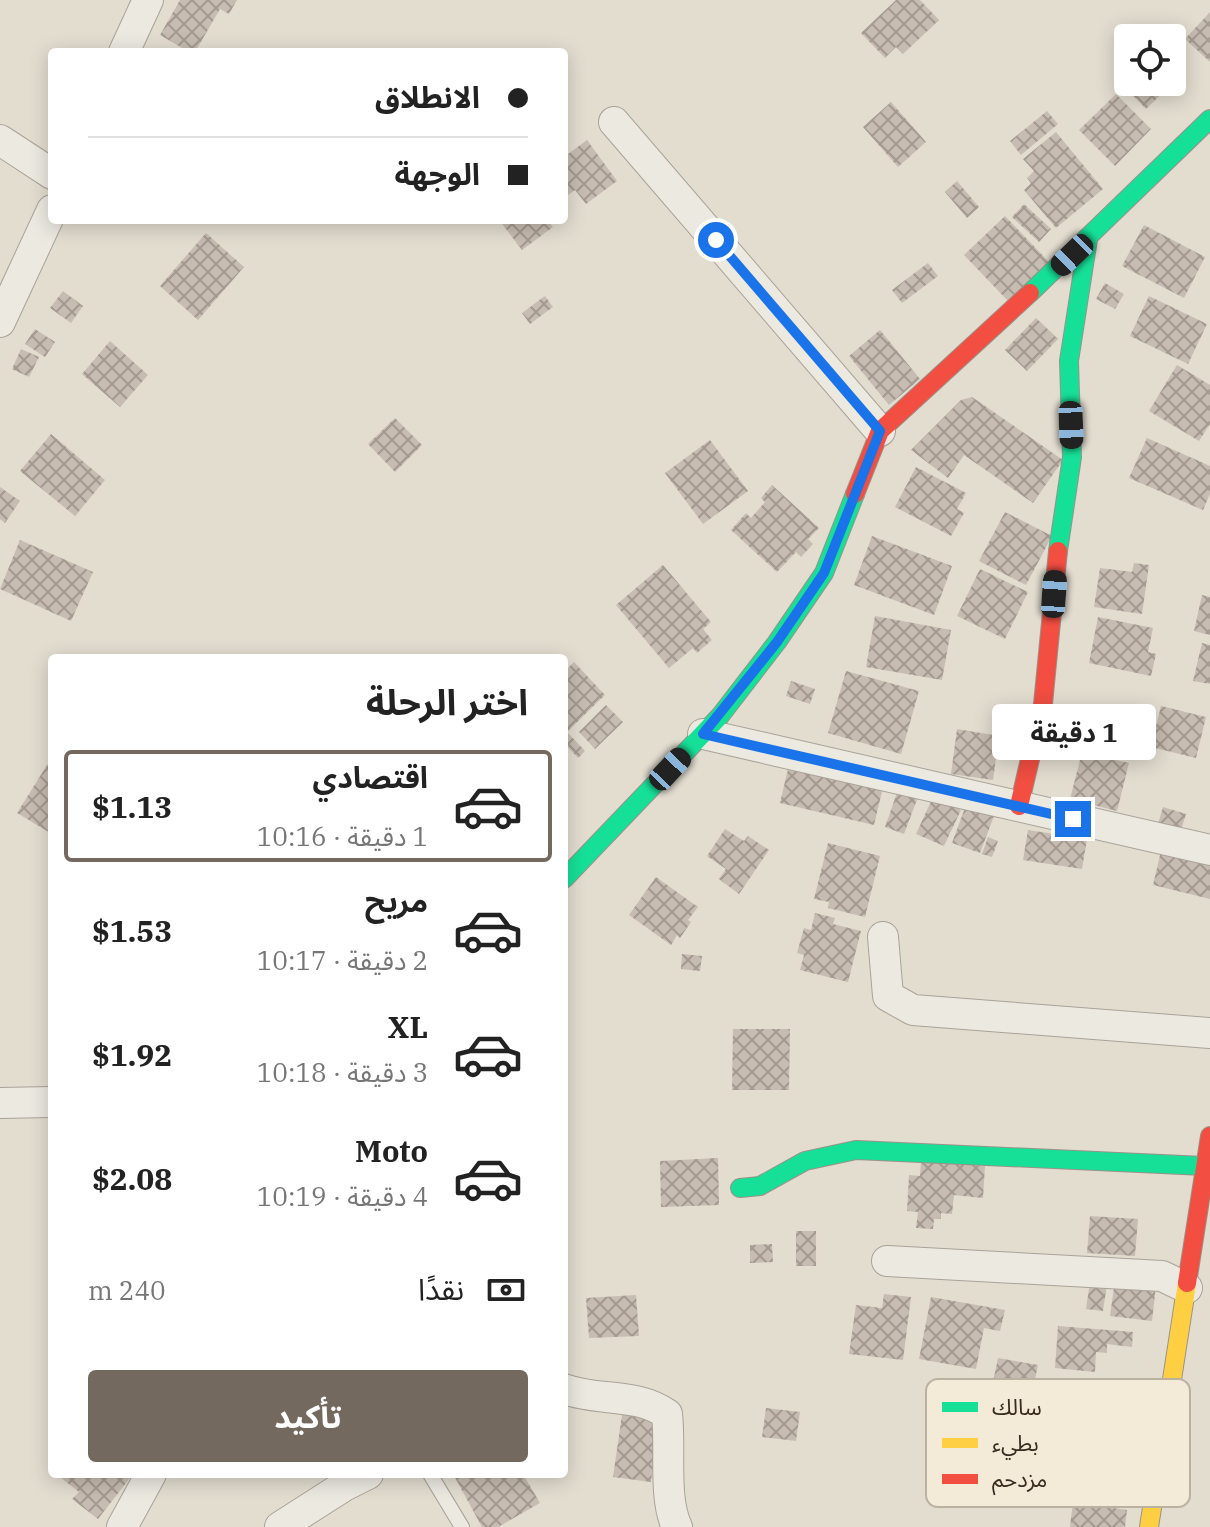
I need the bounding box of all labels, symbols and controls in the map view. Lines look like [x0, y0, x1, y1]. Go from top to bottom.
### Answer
map controls [1114, 24, 1186, 96]
button: locate [1114, 24, 1186, 96]
text: الانطلاق [375, 77, 480, 116]
text: الوجهة [395, 154, 480, 193]
route start [698, 222, 734, 258]
car [1046, 230, 1098, 280]
car [1058, 401, 1084, 449]
car [1040, 569, 1068, 619]
text: اختر الرحلة [366, 678, 528, 725]
callout: 1 دقيقة [991, 703, 1155, 759]
text: 1 دقيقة [1030, 715, 1118, 749]
car [645, 743, 695, 795]
text: اقتصادي [313, 757, 428, 796]
icon: car [452, 770, 524, 842]
text: $1.13 [92, 787, 172, 826]
route end [1055, 801, 1091, 837]
text: 1 دقيقة · 10:16 [257, 819, 428, 853]
text: مريح [365, 881, 428, 920]
icon: car [452, 894, 524, 966]
text: $1.53 [92, 911, 172, 950]
text: 2 دقيقة · 10:17 [257, 943, 428, 977]
text: XL [388, 1007, 428, 1046]
icon: car [452, 1018, 524, 1090]
text: $1.92 [92, 1035, 172, 1074]
text: 3 دقيقة · 10:18 [257, 1055, 428, 1089]
text: Moto [355, 1131, 428, 1170]
icon: car [452, 1142, 524, 1214]
text: $2.08 [92, 1159, 172, 1198]
text: 4 دقيقة · 10:19 [257, 1179, 428, 1213]
icon: cash [484, 1268, 528, 1312]
text: نقدًا [418, 1269, 464, 1308]
text: 240 m [88, 1273, 166, 1307]
button: تأكيد [88, 1370, 528, 1462]
legend [926, 1379, 1190, 1507]
text: سالك [992, 1392, 1042, 1421]
text: بطيء [992, 1428, 1039, 1460]
text: مزدحم [992, 1464, 1047, 1496]

